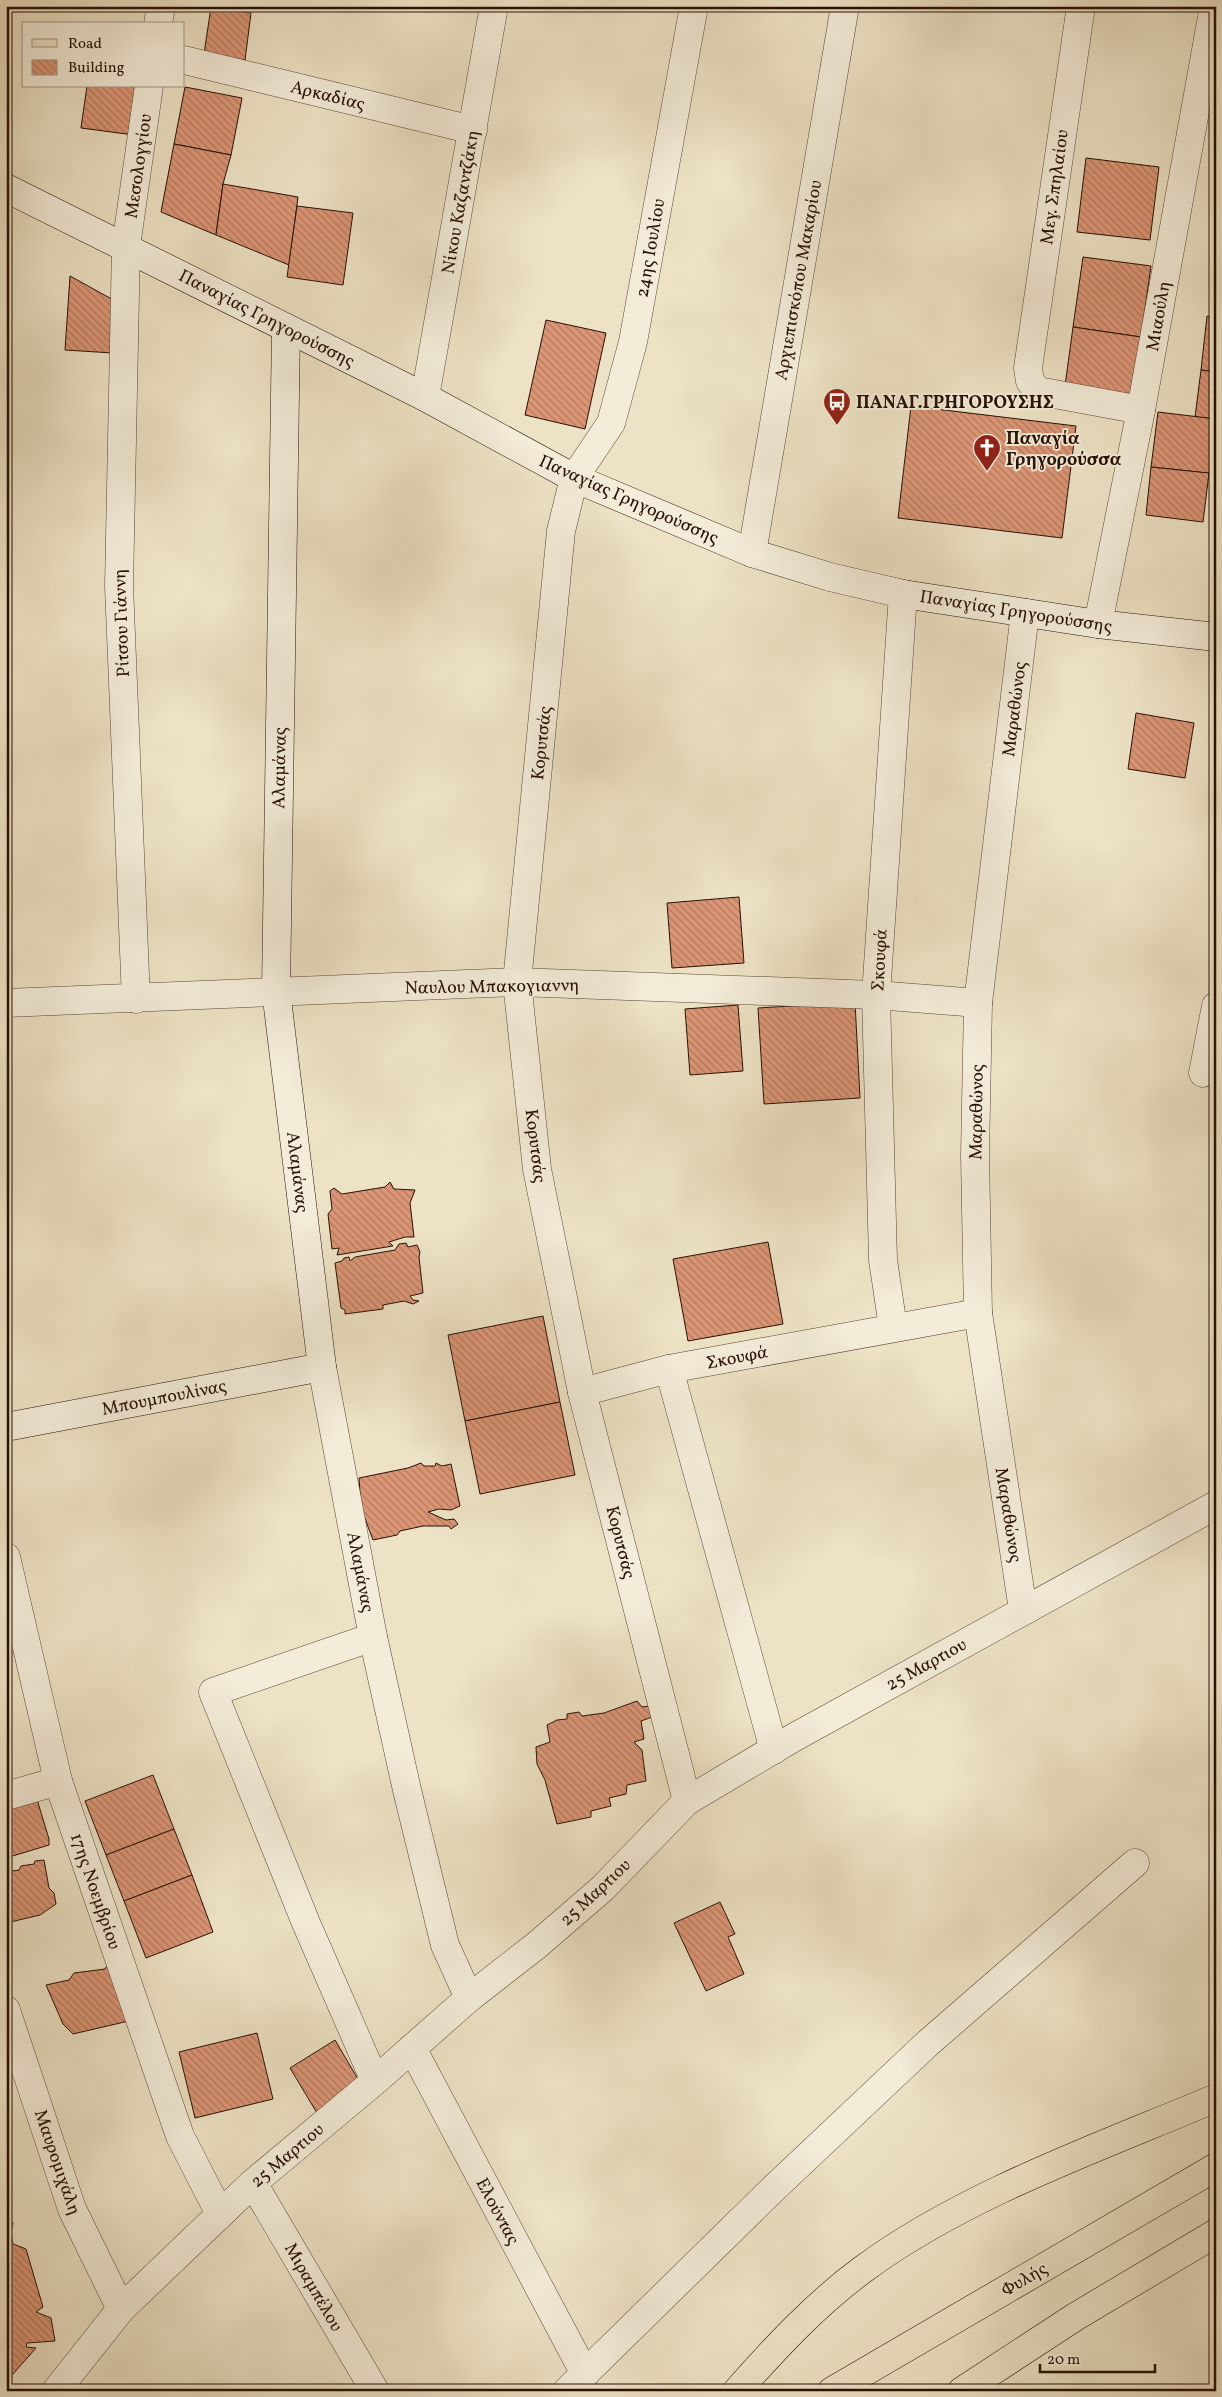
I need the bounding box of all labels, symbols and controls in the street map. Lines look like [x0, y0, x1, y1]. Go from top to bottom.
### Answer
legend [22, 22, 185, 88]
text: Road [68, 34, 102, 55]
text: Building [68, 58, 125, 79]
street label: Αρκαδίας [288, 75, 367, 118]
street label: Μεσολογγίου [120, 112, 159, 220]
street label: Νίκου Καζαντζάκη [437, 128, 486, 276]
street label: Μεγ. Σπηλαίου [1035, 128, 1076, 246]
street label: Αρχιεπισκόπου Μακαρίου [770, 178, 829, 382]
street label: 24ης Ιουλίου [630, 197, 672, 300]
street label: Παναγίας Γρηγορούσσης [174, 264, 359, 375]
street label: Μιαούλη [1141, 279, 1178, 353]
bus stop icon: ΠΑΝΑΓ.ΓΡΗΓΟΡΟΥΣΗΣ [822, 387, 852, 426]
place label: ΠΑΝΑΓ.ΓΡΗΓΟΡΟΥΣΗΣ [856, 391, 1054, 416]
place label: Παναγία Γρηγορούσσα [1006, 427, 1122, 473]
church icon: Παναγία Γρηγορούσσα [972, 433, 1002, 472]
street label: Παναγίας Γρηγορούσσης [534, 449, 722, 551]
street label: Ρίτσου Γιάννη [108, 568, 137, 678]
street label: Παναγίας Γρηγορούσσης [918, 585, 1114, 640]
street label: Μαραθώνος [997, 660, 1034, 758]
street label: Κορυτσάς [526, 705, 559, 781]
street label: Αλαμάνας [267, 727, 294, 809]
street label: Σκουφά [866, 928, 895, 992]
street label: Ναυλου Μπακογιαννη [404, 973, 580, 1002]
street label: Μαραθώνος [964, 1064, 991, 1160]
street label: Κορυτσάς [518, 1108, 551, 1185]
street label: Αλαμάνας [279, 1130, 314, 1214]
street label: Σκουφά [704, 1340, 770, 1377]
street label: Μπουμπουλίνας [100, 1374, 229, 1423]
street label: Μαραθώνος [988, 1466, 1027, 1565]
street label: Κορυτσάς [598, 1503, 641, 1581]
street label: Αλαμάνας [339, 1530, 380, 1615]
street label: 25 Μαρτιου [882, 1633, 972, 1698]
street label: 17ης Νοεμβρίου [63, 1830, 126, 1953]
street label: 25 Μαρτιου [555, 1854, 637, 1933]
street label: Μαυρομιχάλη [27, 2106, 86, 2219]
street label: 25 Μαρτιου [246, 2118, 330, 2194]
street label: Ελούντας [469, 2174, 525, 2250]
street label: Μιραμπέλου [277, 2239, 348, 2337]
street label: Φυλής [997, 2257, 1053, 2304]
scale bar [1040, 2342, 1154, 2374]
text: 20 m [1047, 2350, 1080, 2371]

